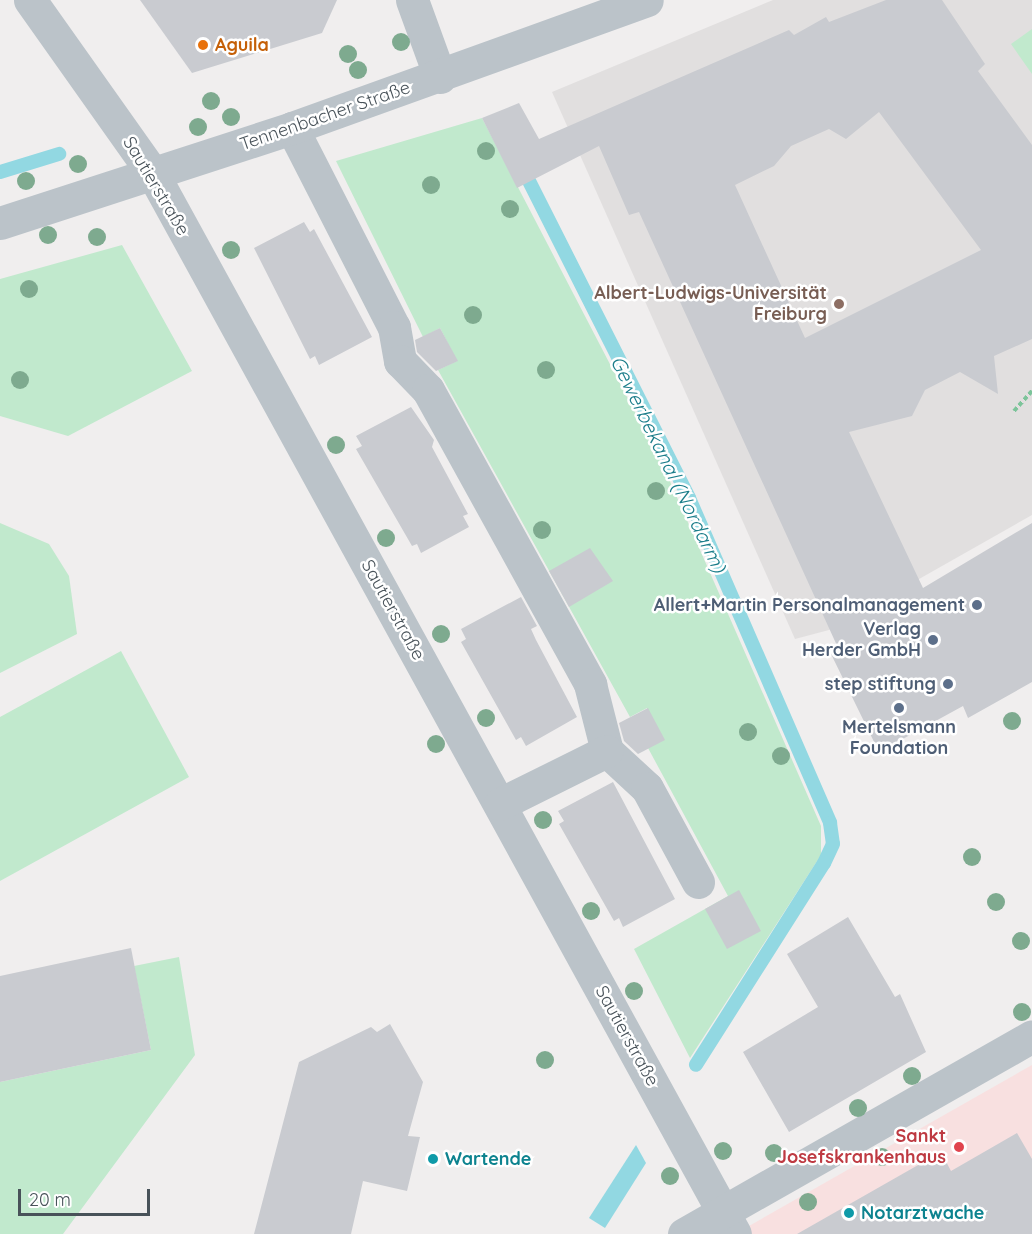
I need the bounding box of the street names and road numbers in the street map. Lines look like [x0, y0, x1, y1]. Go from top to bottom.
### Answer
street label: Tennenbacher Straße [237, 77, 413, 155]
street label: Sautierstraße [118, 133, 194, 239]
street label: Sautierstraße [357, 556, 429, 664]
street label: Sautierstraße [591, 982, 663, 1090]

